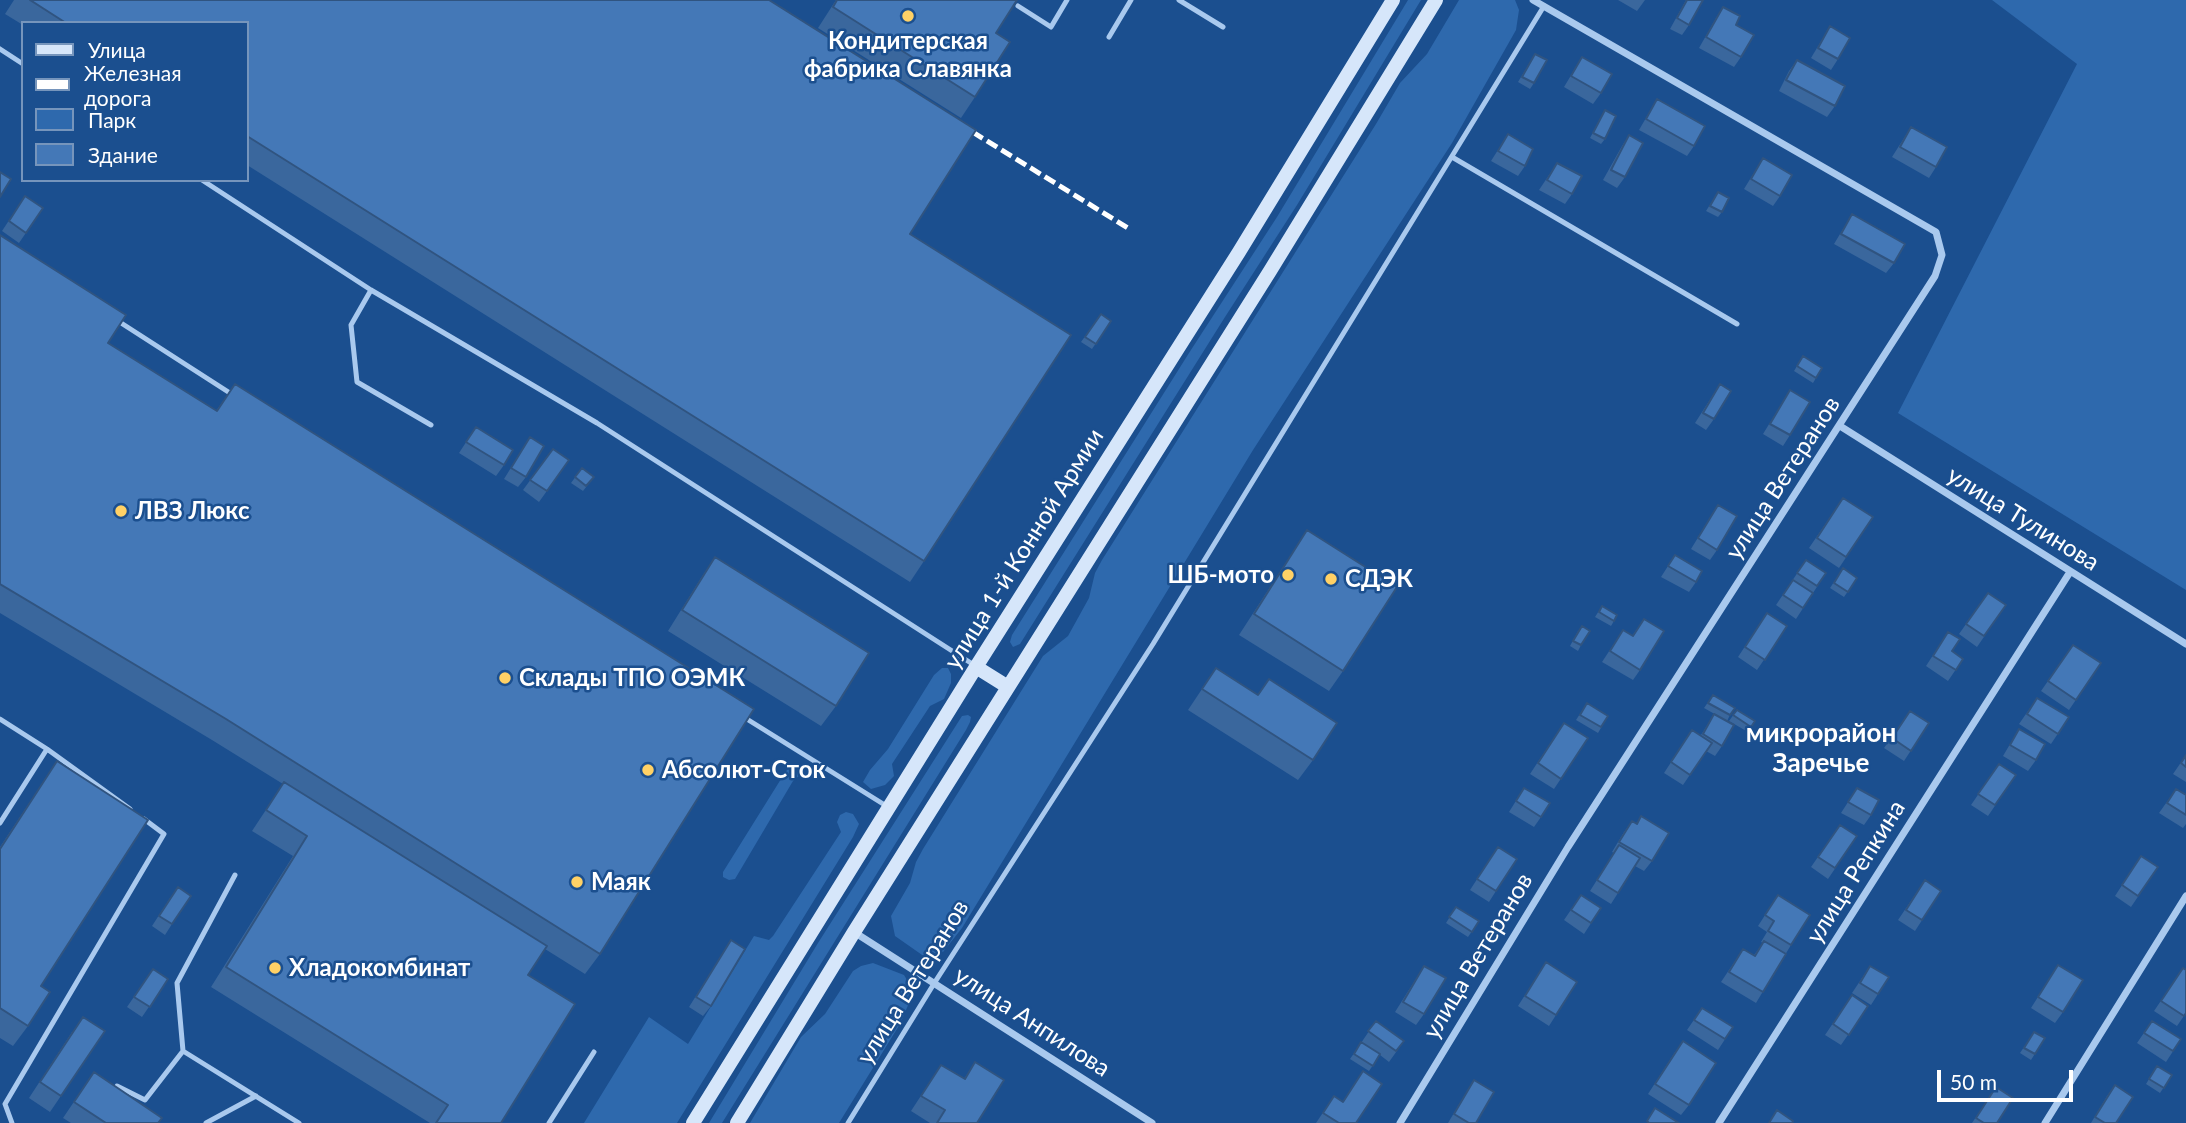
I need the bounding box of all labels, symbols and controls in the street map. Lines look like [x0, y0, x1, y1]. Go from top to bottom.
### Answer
marker: Кондитерская фабрика Славянка [900, 8, 916, 24]
legend [21, 21, 248, 182]
place label: Кондитерская фабрика Славянка [804, 27, 1012, 83]
text: Улица [88, 37, 146, 62]
text: Железная дорога [84, 60, 182, 110]
text: Парк [88, 107, 136, 132]
text: Здание [88, 142, 158, 167]
street label: улица Ветеранов [1720, 391, 1846, 565]
street label: улица 1-й Конной Армии [938, 423, 1110, 675]
street label: улица Тулинова [1942, 461, 2104, 577]
place label: ЛВЗ Люкс [135, 497, 250, 525]
marker: ЛВЗ Люкс [113, 503, 129, 519]
place label: ШБ-мото [1168, 561, 1274, 589]
place label: СДЭК [1345, 565, 1413, 593]
marker: ШБ-мото [1280, 567, 1296, 583]
marker: СДЭК [1323, 571, 1339, 587]
place label: Склады ТПО ОЭМК [519, 664, 745, 692]
marker: Склады ТПО ОЭМК [497, 670, 513, 686]
district label: микрорайон Заречье [1746, 718, 1896, 780]
place label: Абсолют-Сток [662, 756, 825, 784]
marker: Абсолют-Сток [640, 762, 656, 778]
street label: улица Репкина [1801, 795, 1911, 949]
place label: Маяк [591, 868, 651, 896]
street label: улица Ветеранов [1417, 868, 1539, 1044]
marker: Маяк [569, 874, 585, 890]
street label: улица Ветеранов [851, 895, 975, 1069]
place label: Хладокомбинат [289, 954, 470, 982]
marker: Хладокомбинат [267, 960, 283, 976]
street label: улица Анпилова [949, 961, 1115, 1083]
scale bar [1941, 1056, 2078, 1100]
text: 50 m [1950, 1069, 1997, 1094]

